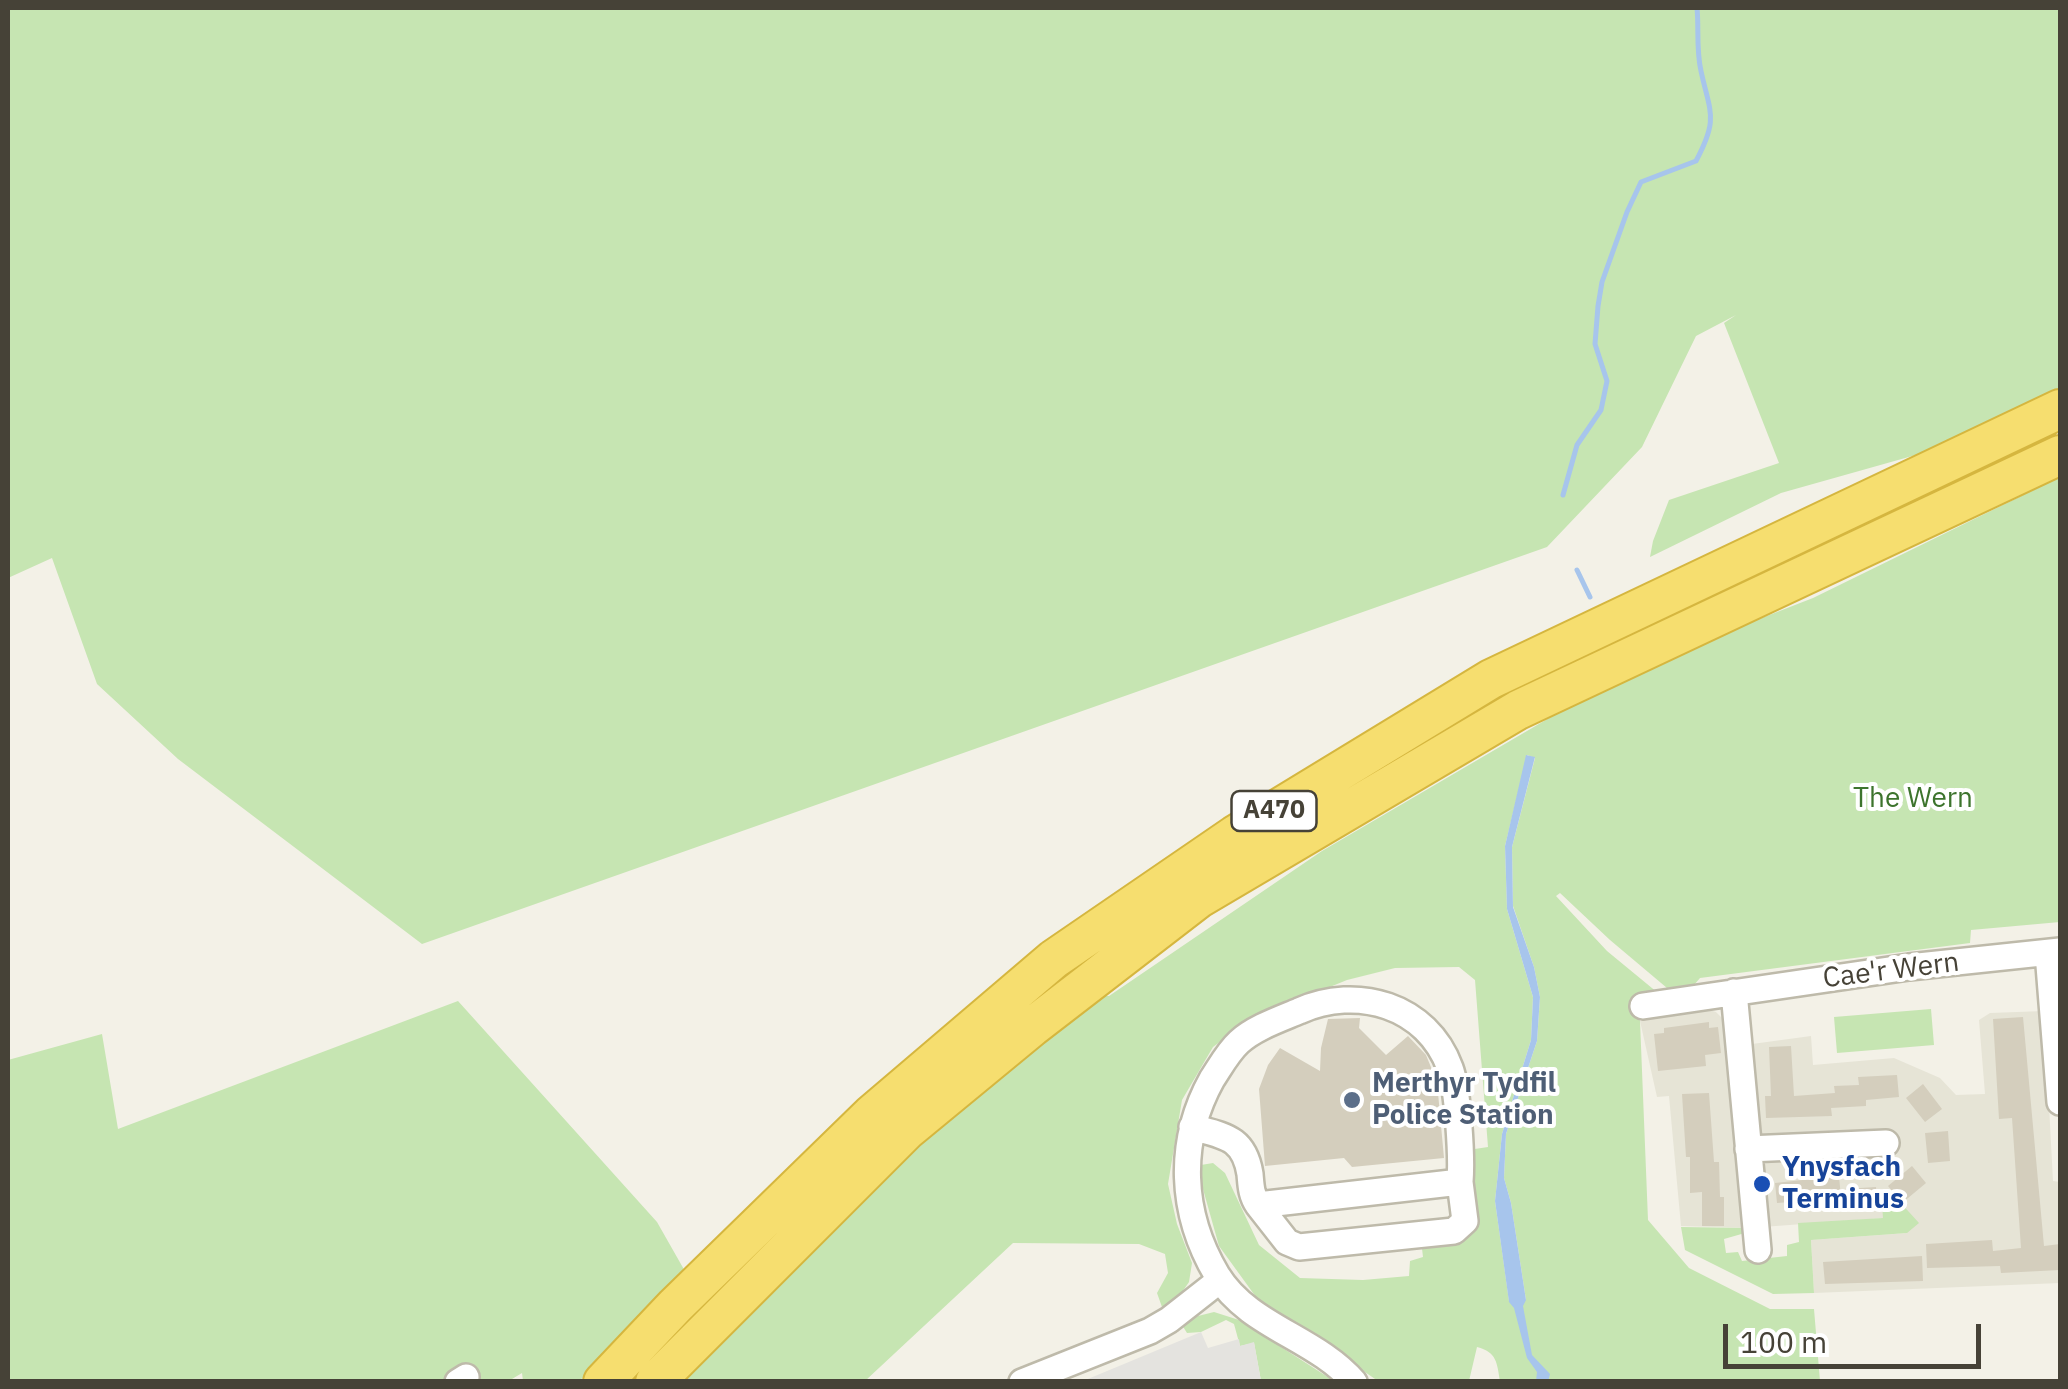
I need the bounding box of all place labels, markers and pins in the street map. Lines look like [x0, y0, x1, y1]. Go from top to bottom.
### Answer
place label: Merthyr Tydfil Police Station [1372, 1067, 1556, 1133]
marker: Merthyr Tydfil Police Station [1341, 1089, 1363, 1111]
place label: Ynysfach Terminus [1782, 1151, 1904, 1217]
marker: Ynysfach Terminus [1751, 1173, 1773, 1195]

